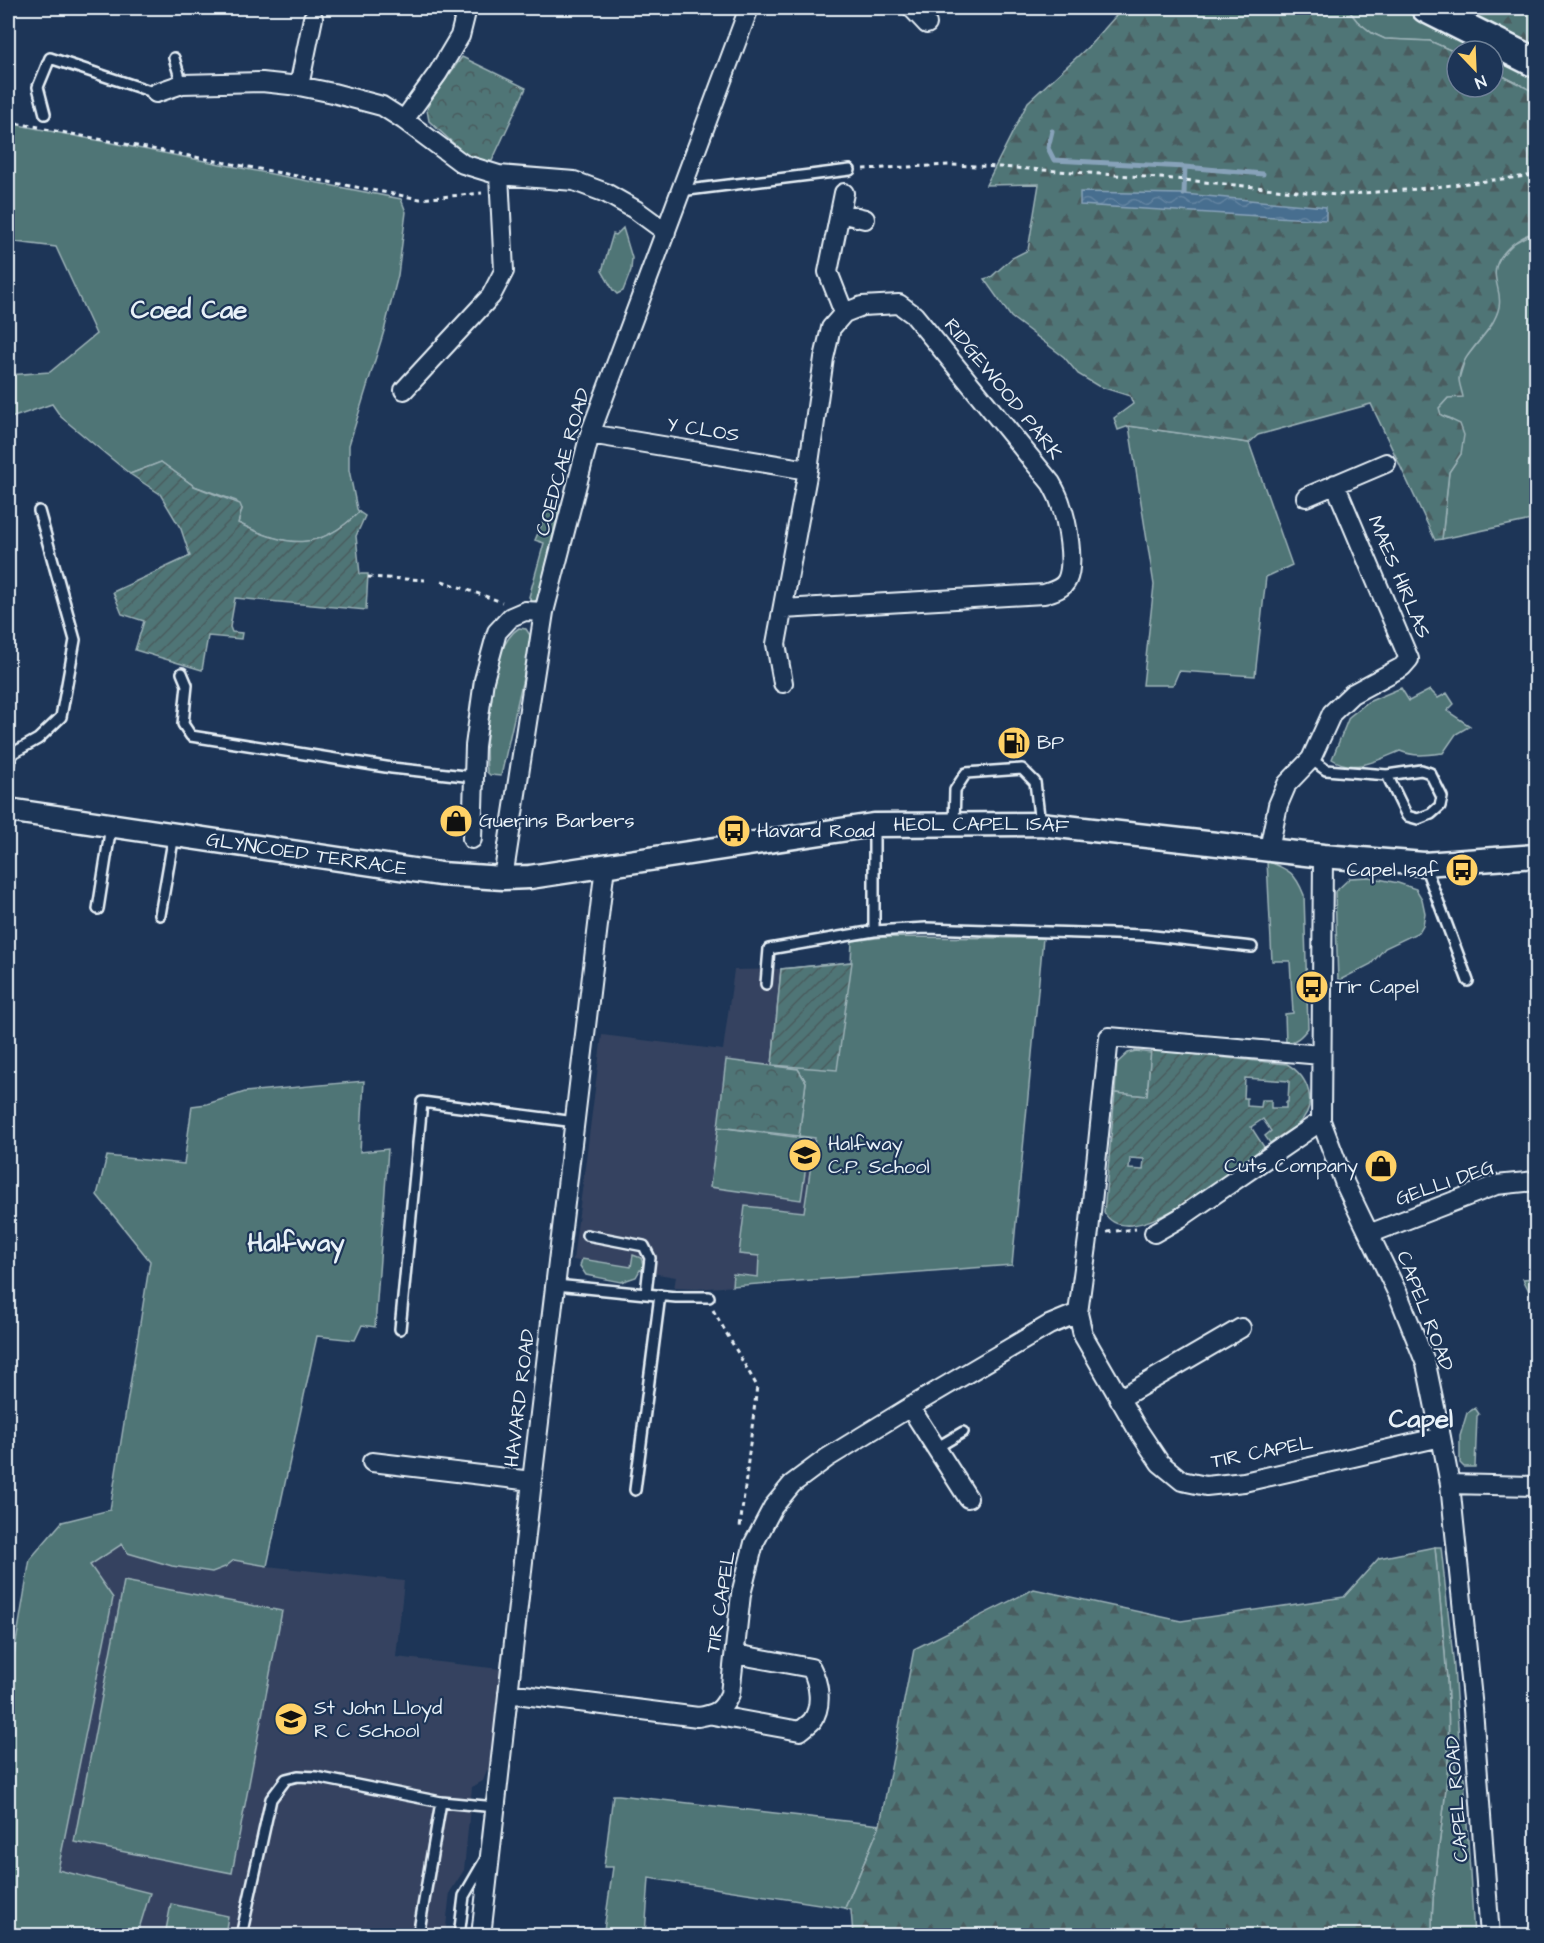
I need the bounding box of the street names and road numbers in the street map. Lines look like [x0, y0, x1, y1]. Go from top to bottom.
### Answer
street label: RIDGEWOOD PARK [937, 312, 1069, 466]
street label: COEDCAE ROAD [529, 385, 597, 539]
street label: Y CLOS [665, 410, 741, 450]
street label: MAES HIRLAS [1361, 511, 1438, 643]
street label: HEOL CAPEL ISAF [894, 810, 1070, 841]
street label: GLYNCOED TERRACE [204, 826, 409, 883]
street label: GELLI DEG [1392, 1153, 1498, 1213]
street label: CAPEL ROAD [1389, 1247, 1461, 1375]
street label: HAVARD ROAD [498, 1327, 542, 1469]
street label: TIR CAPEL [1209, 1428, 1315, 1476]
street label: TIR CAPEL [699, 1549, 743, 1655]
street label: CAPEL ROAD [1439, 1735, 1475, 1863]

